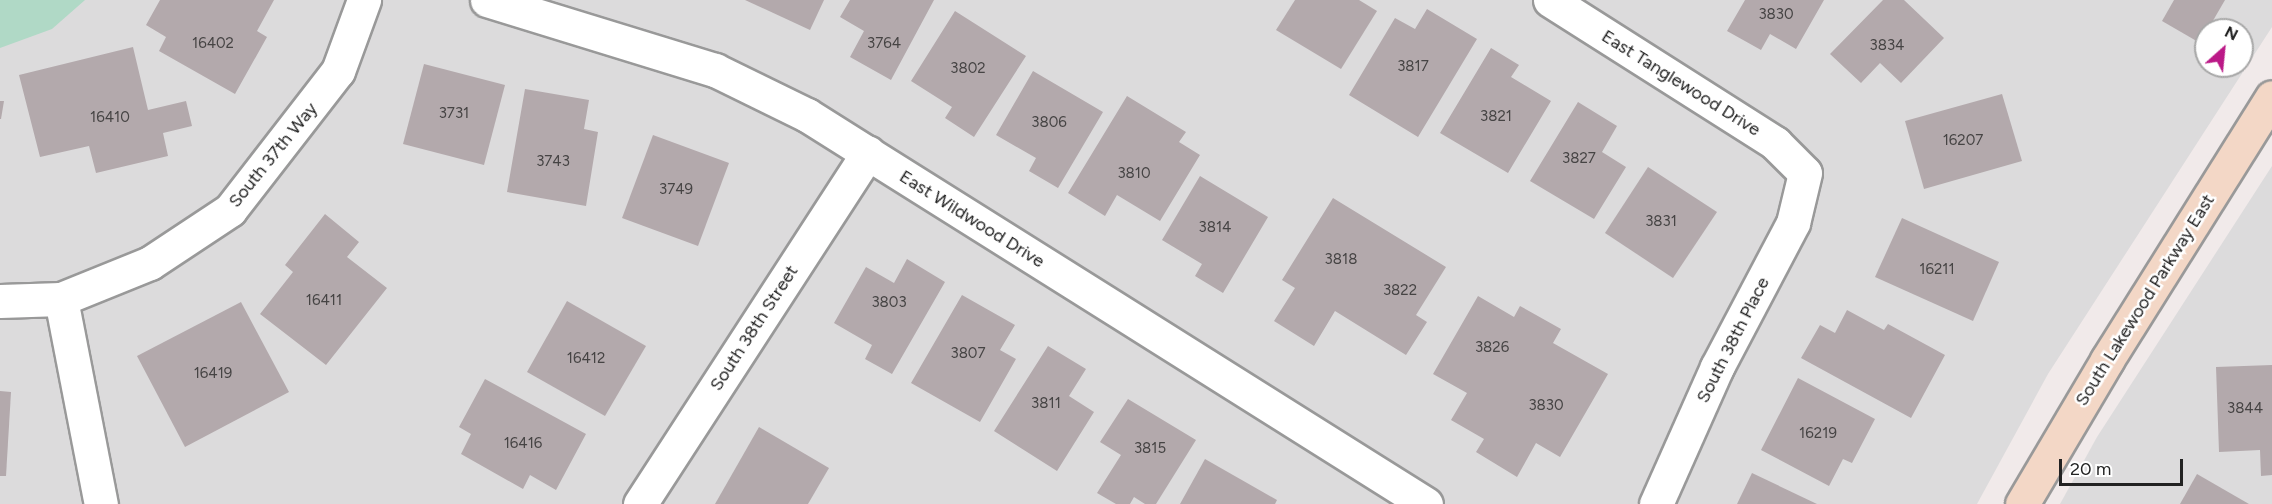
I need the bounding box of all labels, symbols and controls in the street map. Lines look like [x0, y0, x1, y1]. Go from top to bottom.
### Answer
house number: 3830 [1758, 6, 1794, 24]
north arrow [2194, 18, 2254, 78]
text: N [2222, 22, 2241, 45]
street label: East Tanglewood Drive [1598, 25, 1764, 141]
house number: 16402 [192, 35, 234, 53]
house number: 3764 [867, 35, 901, 53]
house number: 3834 [1870, 37, 1904, 55]
house number: 3817 [1397, 58, 1429, 76]
house number: 3802 [950, 60, 986, 78]
street label: South 37th Way [224, 98, 322, 212]
house number: 3731 [439, 105, 469, 123]
house number: 3821 [1480, 108, 1512, 126]
house number: 16410 [90, 109, 130, 127]
house number: 3806 [1031, 114, 1067, 132]
house number: 16207 [1943, 132, 1983, 150]
house number: 3827 [1562, 150, 1596, 168]
house number: 3743 [536, 153, 570, 171]
house number: 3810 [1117, 165, 1151, 183]
street label: East Wildwood Drive [896, 166, 1048, 272]
house number: 3749 [659, 181, 693, 199]
street label: South Lakewood Parkway East [2071, 190, 2219, 410]
house number: 3831 [1645, 213, 1677, 231]
house number: 3814 [1199, 219, 1231, 237]
house number: 3818 [1325, 251, 1357, 269]
street label: South 38th Street [705, 261, 803, 395]
house number: 16211 [1919, 261, 1955, 279]
street label: South 38th Place [1692, 274, 1774, 406]
house number: 3822 [1383, 282, 1417, 300]
house number: 16411 [306, 292, 342, 310]
house number: 3803 [871, 294, 907, 312]
house number: 3826 [1475, 339, 1509, 357]
house number: 3807 [950, 345, 986, 363]
house number: 16412 [567, 350, 605, 368]
house number: 16419 [194, 365, 232, 383]
house number: 3811 [1031, 395, 1061, 413]
house number: 3830 [1528, 397, 1564, 415]
house number: 3844 [2227, 400, 2263, 418]
house number: 16219 [1799, 425, 1837, 443]
house number: 16416 [504, 435, 542, 453]
house number: 3815 [1134, 440, 1166, 458]
scale bar [2062, 447, 2186, 485]
text: 20 m [2070, 458, 2111, 480]

